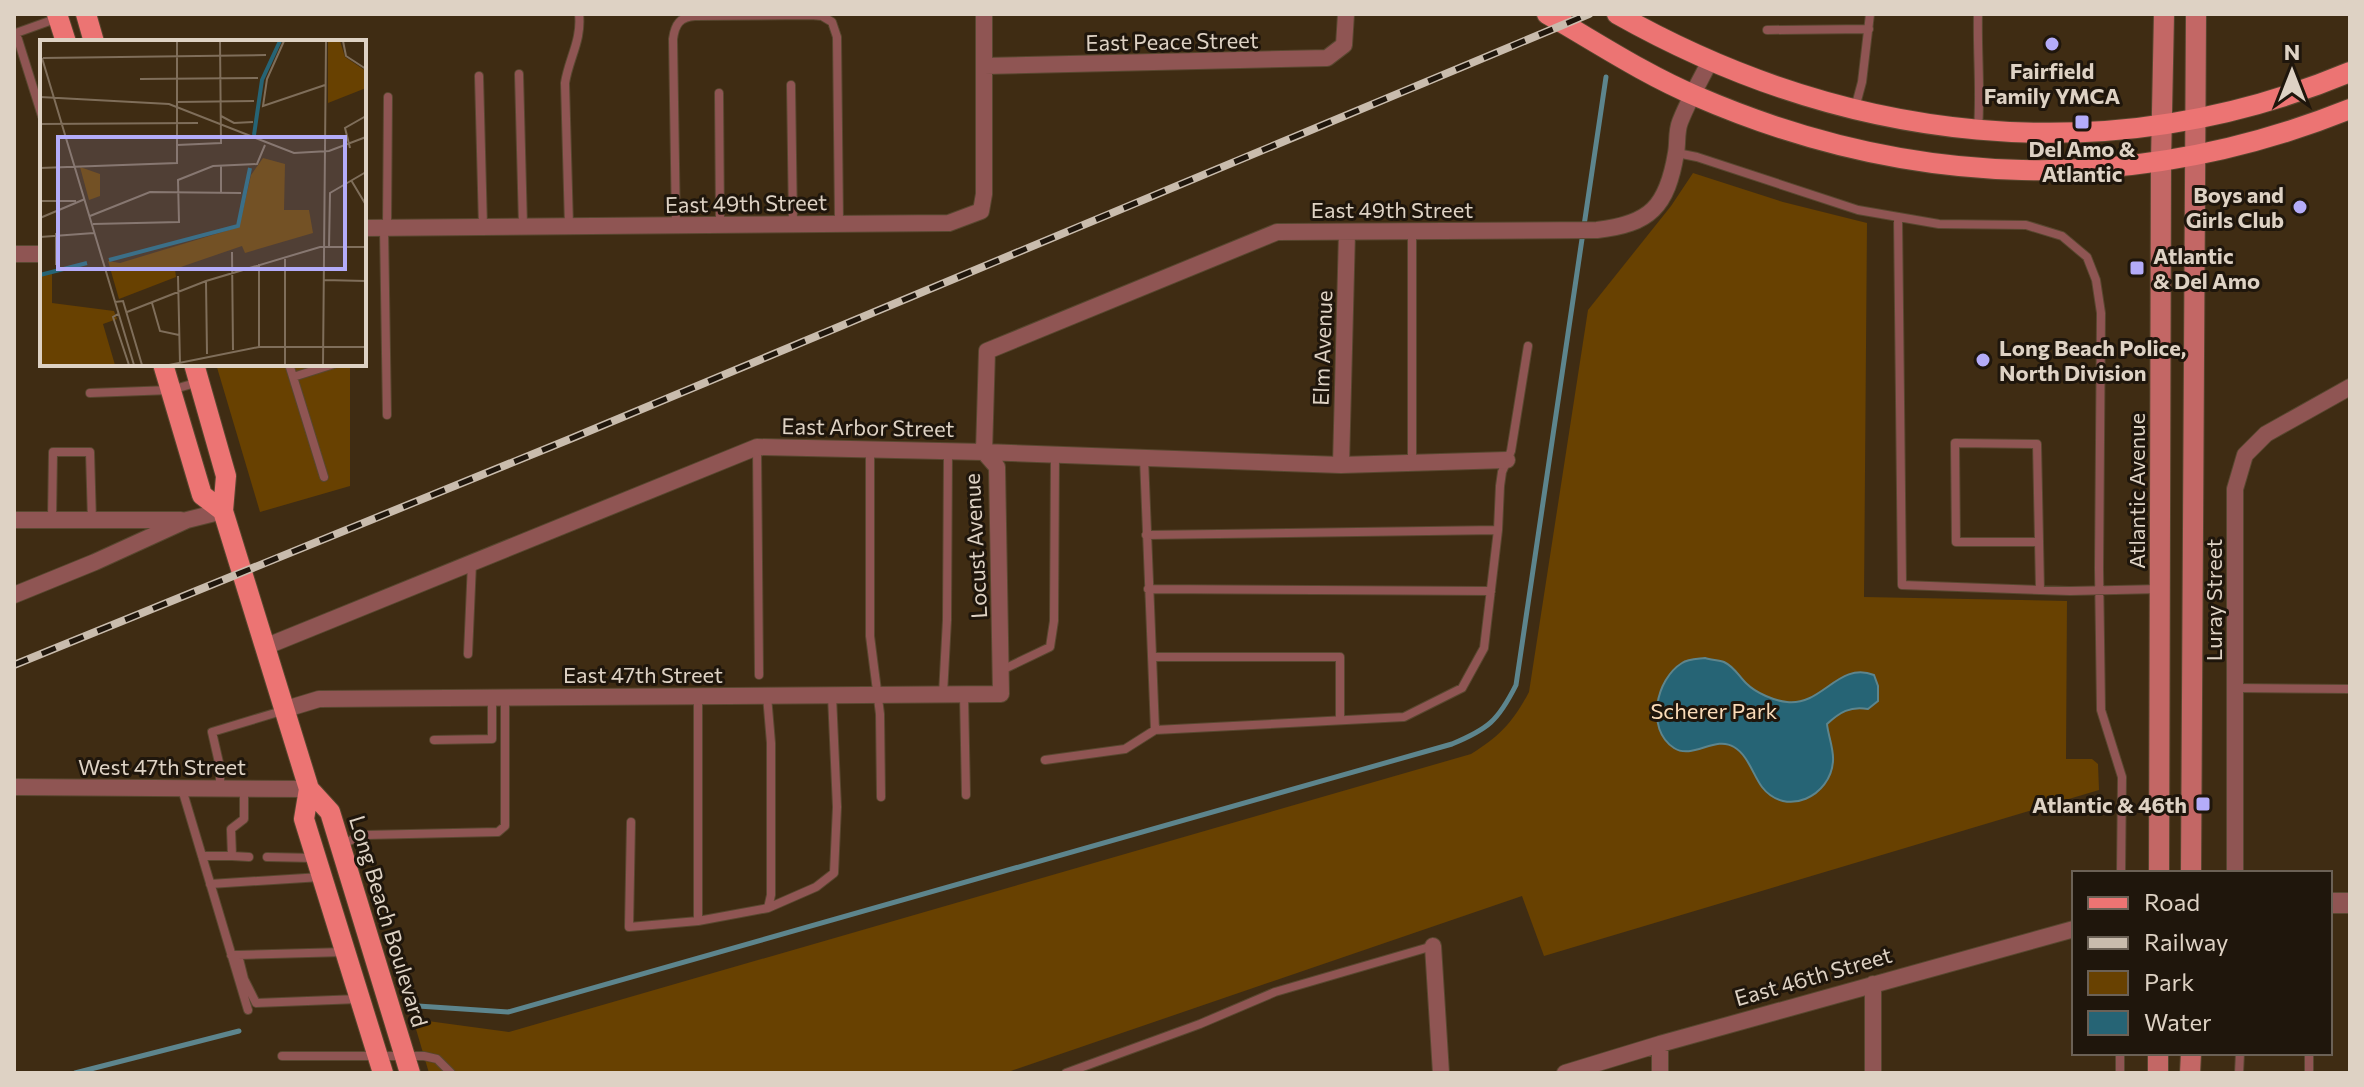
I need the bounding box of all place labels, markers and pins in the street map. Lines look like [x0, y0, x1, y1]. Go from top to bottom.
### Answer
marker: Fairfield Family YMCA [2043, 35, 2061, 53]
place label: Fairfield Family YMCA [1984, 57, 2121, 109]
marker: Del Amo & Atlantic [2073, 113, 2091, 131]
place label: Del Amo & Atlantic [2028, 135, 2136, 187]
place label: Boys and Girls Club [2186, 181, 2284, 233]
marker: Boys and Girls Club [2291, 198, 2309, 216]
place label: Atlantic & Del Amo [2153, 242, 2260, 294]
marker: Atlantic & Del Amo [2128, 259, 2146, 277]
place label: Long Beach Police, North Division [1999, 334, 2186, 386]
marker: Long Beach Police, North Division [1974, 351, 1992, 369]
place label: Atlantic & 46th [2032, 791, 2187, 818]
marker: Atlantic & 46th [2194, 795, 2212, 813]

